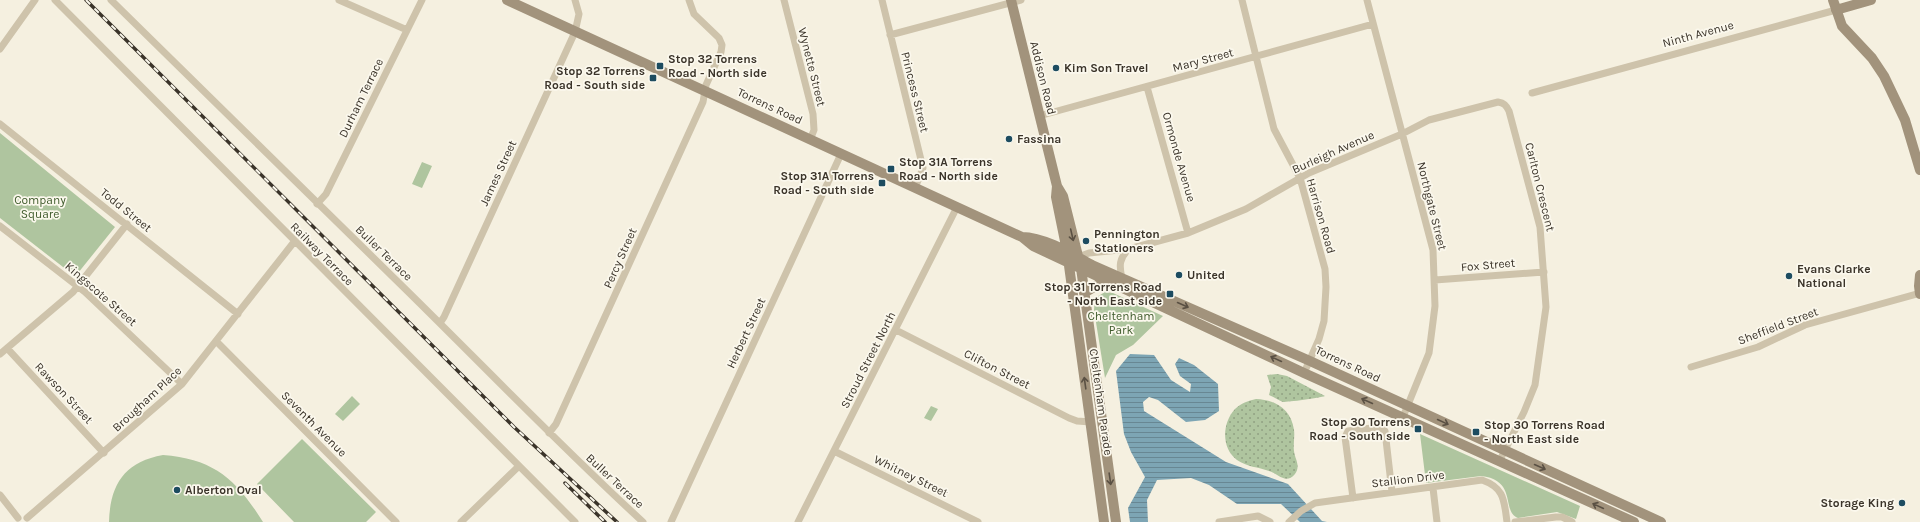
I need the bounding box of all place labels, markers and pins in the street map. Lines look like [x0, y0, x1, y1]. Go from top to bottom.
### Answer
place label: Stop 32 Torrens Road - North side [668, 52, 767, 80]
marker: Stop 32 Torrens Road - North side [655, 61, 665, 71]
place label: Kim Son Travel [1064, 61, 1149, 75]
marker: Kim Son Travel [1051, 63, 1061, 73]
place label: Stop 32 Torrens Road - South side [544, 64, 645, 92]
marker: Stop 32 Torrens Road - South side [648, 73, 658, 83]
place label: Fassina [1017, 132, 1061, 146]
marker: Fassina [1004, 134, 1014, 144]
place label: Stop 31A Torrens Road - North side [899, 155, 998, 183]
marker: Stop 31A Torrens Road - North side [886, 164, 896, 174]
place label: Stop 31A Torrens Road - South side [773, 169, 874, 197]
marker: Stop 31A Torrens Road - South side [877, 178, 887, 188]
place label: Pennington Stationers [1094, 227, 1160, 255]
marker: Pennington Stationers [1081, 236, 1091, 246]
place label: Evans Clarke National [1797, 262, 1871, 290]
place label: United [1187, 268, 1225, 282]
marker: United [1174, 270, 1184, 280]
marker: Evans Clarke National [1784, 271, 1794, 281]
place label: Stop 31 Torrens Road - North East side [1044, 280, 1162, 308]
marker: Stop 31 Torrens Road - North East side [1165, 289, 1175, 299]
place label: Stop 30 Torrens Road - South side [1309, 415, 1410, 443]
place label: Stop 30 Torrens Road - North East side [1484, 418, 1605, 446]
marker: Stop 30 Torrens Road - South side [1413, 424, 1423, 434]
marker: Stop 30 Torrens Road - North East side [1471, 427, 1481, 437]
place label: Alberton Oval [185, 483, 262, 497]
marker: Alberton Oval [172, 485, 182, 495]
place label: Storage King [1820, 496, 1894, 510]
marker: Storage King [1897, 498, 1907, 508]

